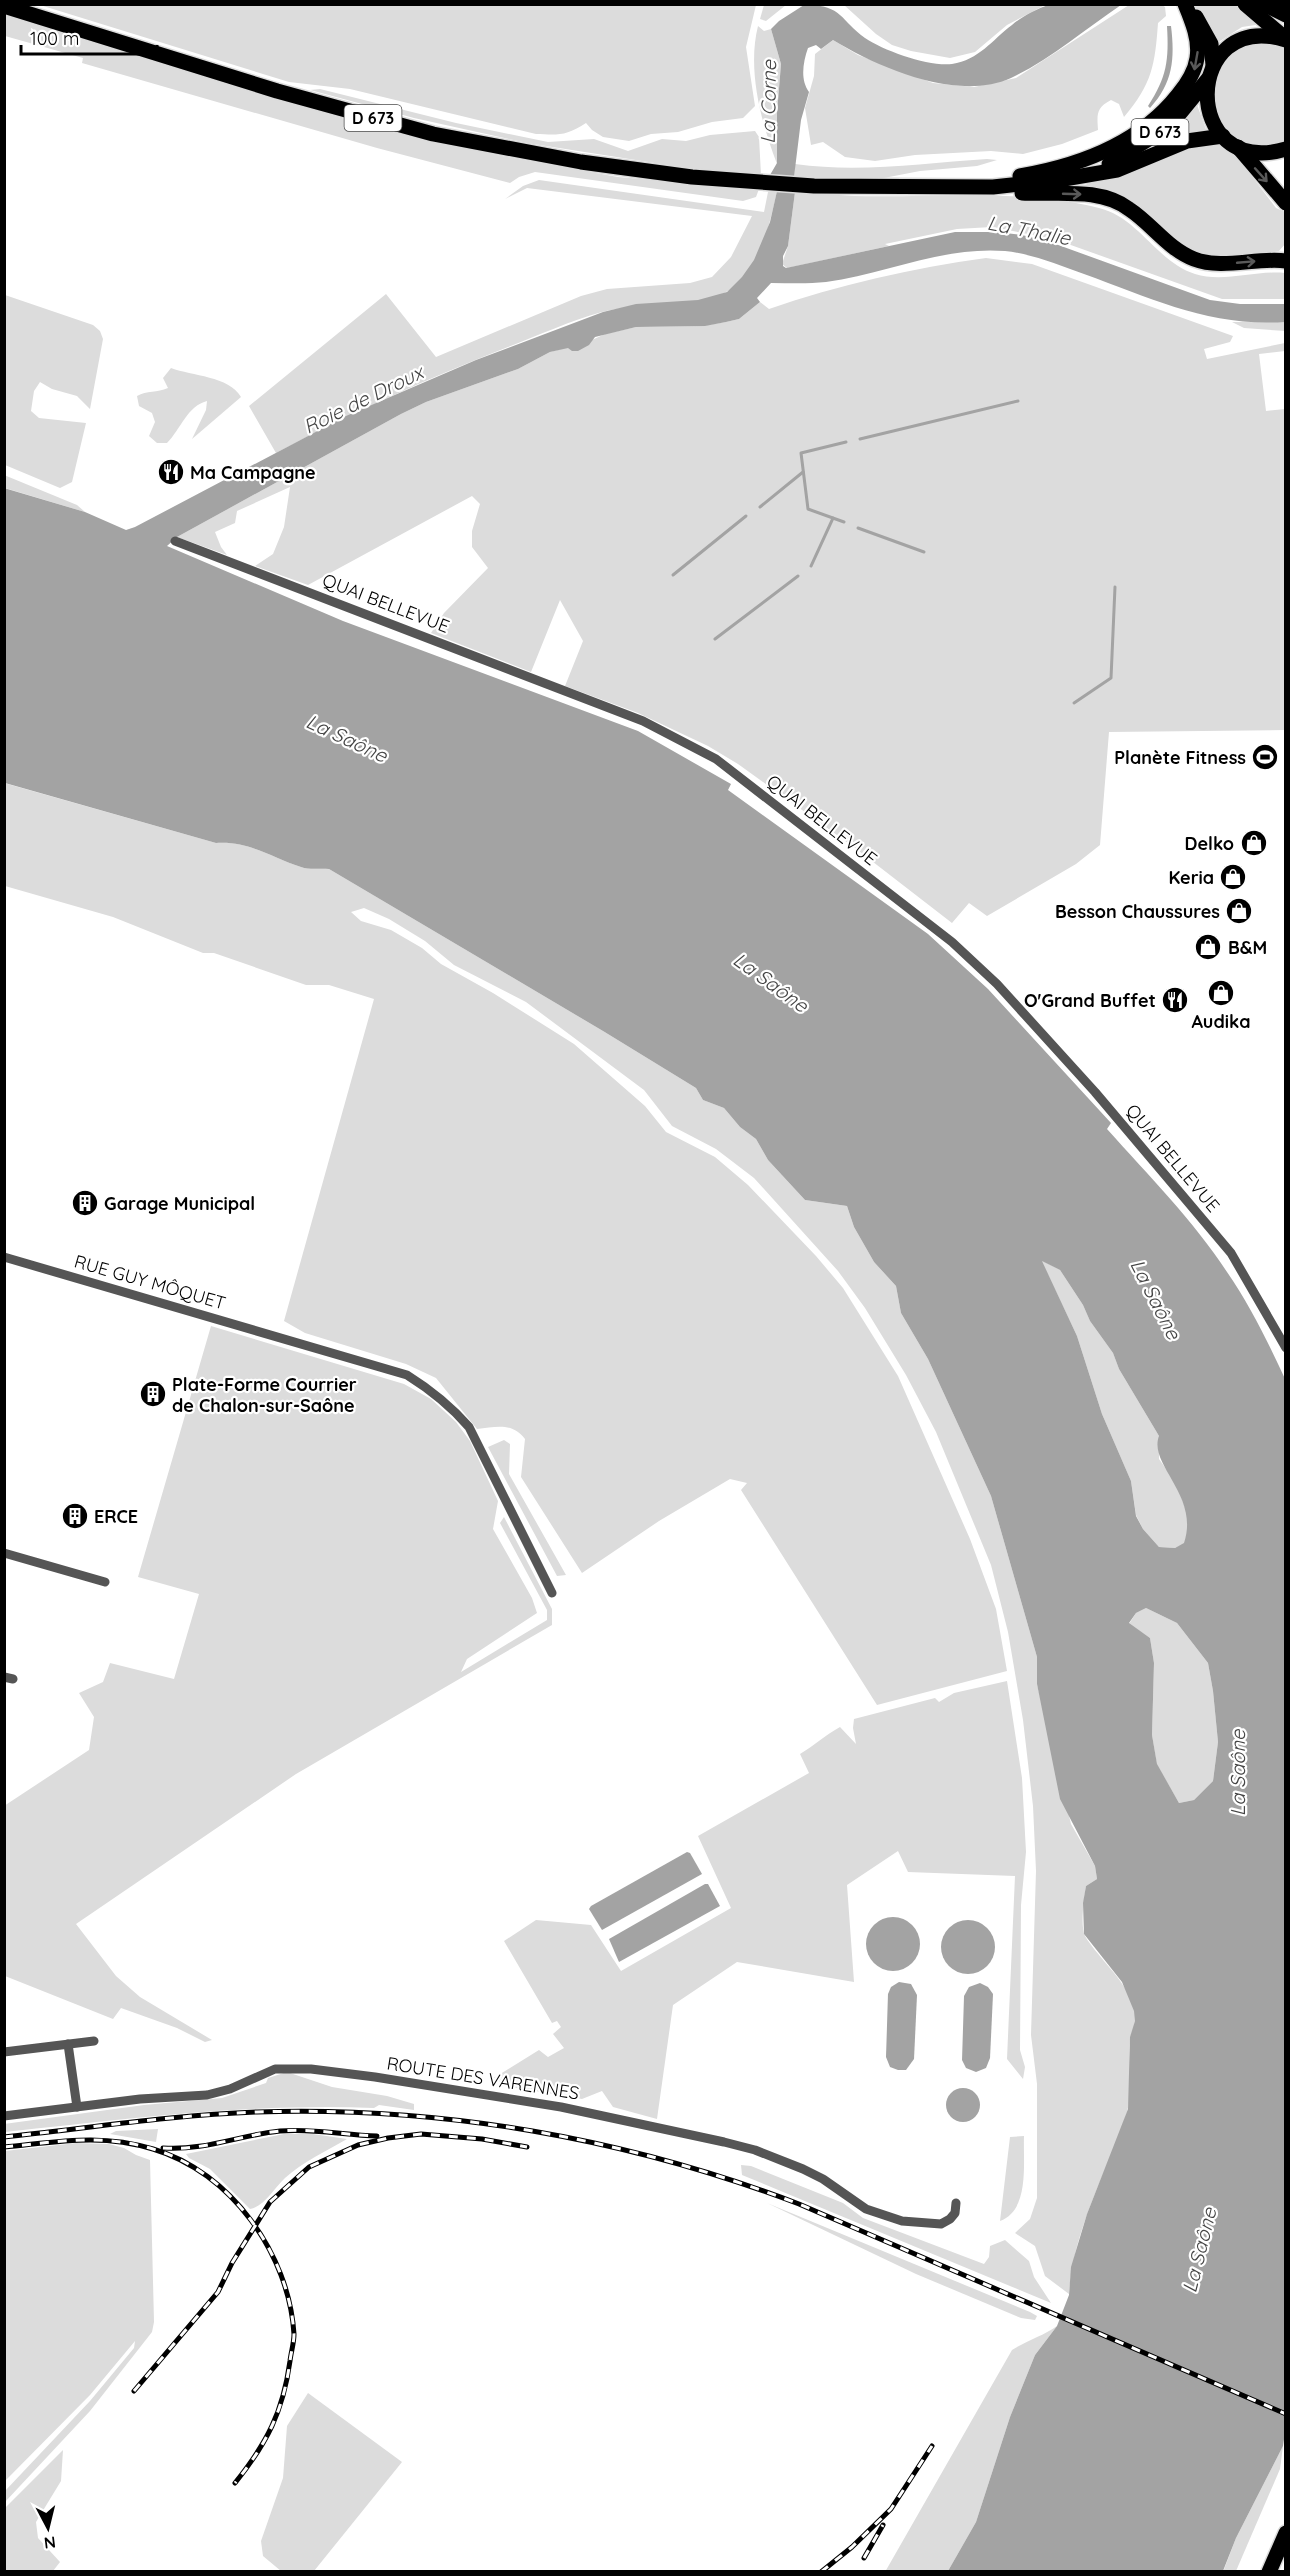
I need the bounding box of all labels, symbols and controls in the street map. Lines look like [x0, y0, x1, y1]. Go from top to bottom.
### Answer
scale bar [21, 18, 158, 56]
text: 100 m [30, 27, 79, 50]
one-way arrow [1190, 51, 1201, 70]
water label: La Corne [755, 59, 781, 144]
road number: D 673 [344, 105, 401, 131]
road number: D 673 [1132, 119, 1188, 145]
one-way arrow [1254, 167, 1268, 182]
one-way arrow [1061, 188, 1081, 200]
water label: La Thalie [985, 210, 1073, 250]
one-way arrow [1235, 256, 1255, 267]
water label: Roie de Droux [299, 358, 429, 439]
restaurant icon: Ma Campagne [156, 457, 186, 487]
place label: Ma Campagne [190, 461, 316, 484]
street label: QUAI BELLEVUE [319, 568, 453, 638]
water label: La Saône [303, 708, 392, 768]
sports icon: Planète Fitness [1250, 742, 1280, 772]
place label: Planète Fitness [1114, 746, 1246, 769]
street label: QUAI BELLEVUE [762, 770, 882, 870]
shop icon: Delko [1239, 828, 1269, 858]
place label: Delko [1184, 832, 1234, 855]
shop icon: Keria [1218, 862, 1248, 892]
place label: Keria [1169, 866, 1214, 889]
shop icon: Besson Chaussures [1224, 896, 1254, 926]
place label: Besson Chaussures [1055, 900, 1220, 923]
shop icon: B&M [1193, 932, 1223, 962]
place label: B&M [1228, 936, 1267, 959]
water label: La Saône [729, 946, 814, 1018]
shop icon: Audika [1206, 978, 1236, 1008]
restaurant icon: O'Grand Buffet [1160, 985, 1190, 1015]
place label: O'Grand Buffet [1024, 989, 1156, 1012]
place label: Audika [1192, 1010, 1250, 1033]
street label: QUAI BELLEVUE [1121, 1099, 1225, 1217]
building icon: Garage Municipal [70, 1188, 100, 1218]
place label: Garage Municipal [104, 1192, 255, 1215]
street label: RUE GUY MÔQUET [72, 1249, 229, 1315]
water label: La Saône [1125, 1255, 1187, 1344]
place label: Plate-Forme Courrier de Chalon-sur-Saône [172, 1373, 357, 1417]
building icon: Plate-Forme Courrier de Chalon-sur-Saône [138, 1379, 168, 1409]
building icon: ERCE [60, 1501, 90, 1531]
place label: ERCE [94, 1505, 138, 1528]
water label: La Saône [1225, 1729, 1250, 1816]
street label: ROUTE DES VARENNES [385, 2051, 581, 2105]
water label: La Saône [1176, 2204, 1222, 2295]
north arrow [18, 2498, 78, 2558]
text: N [43, 2532, 57, 2554]

